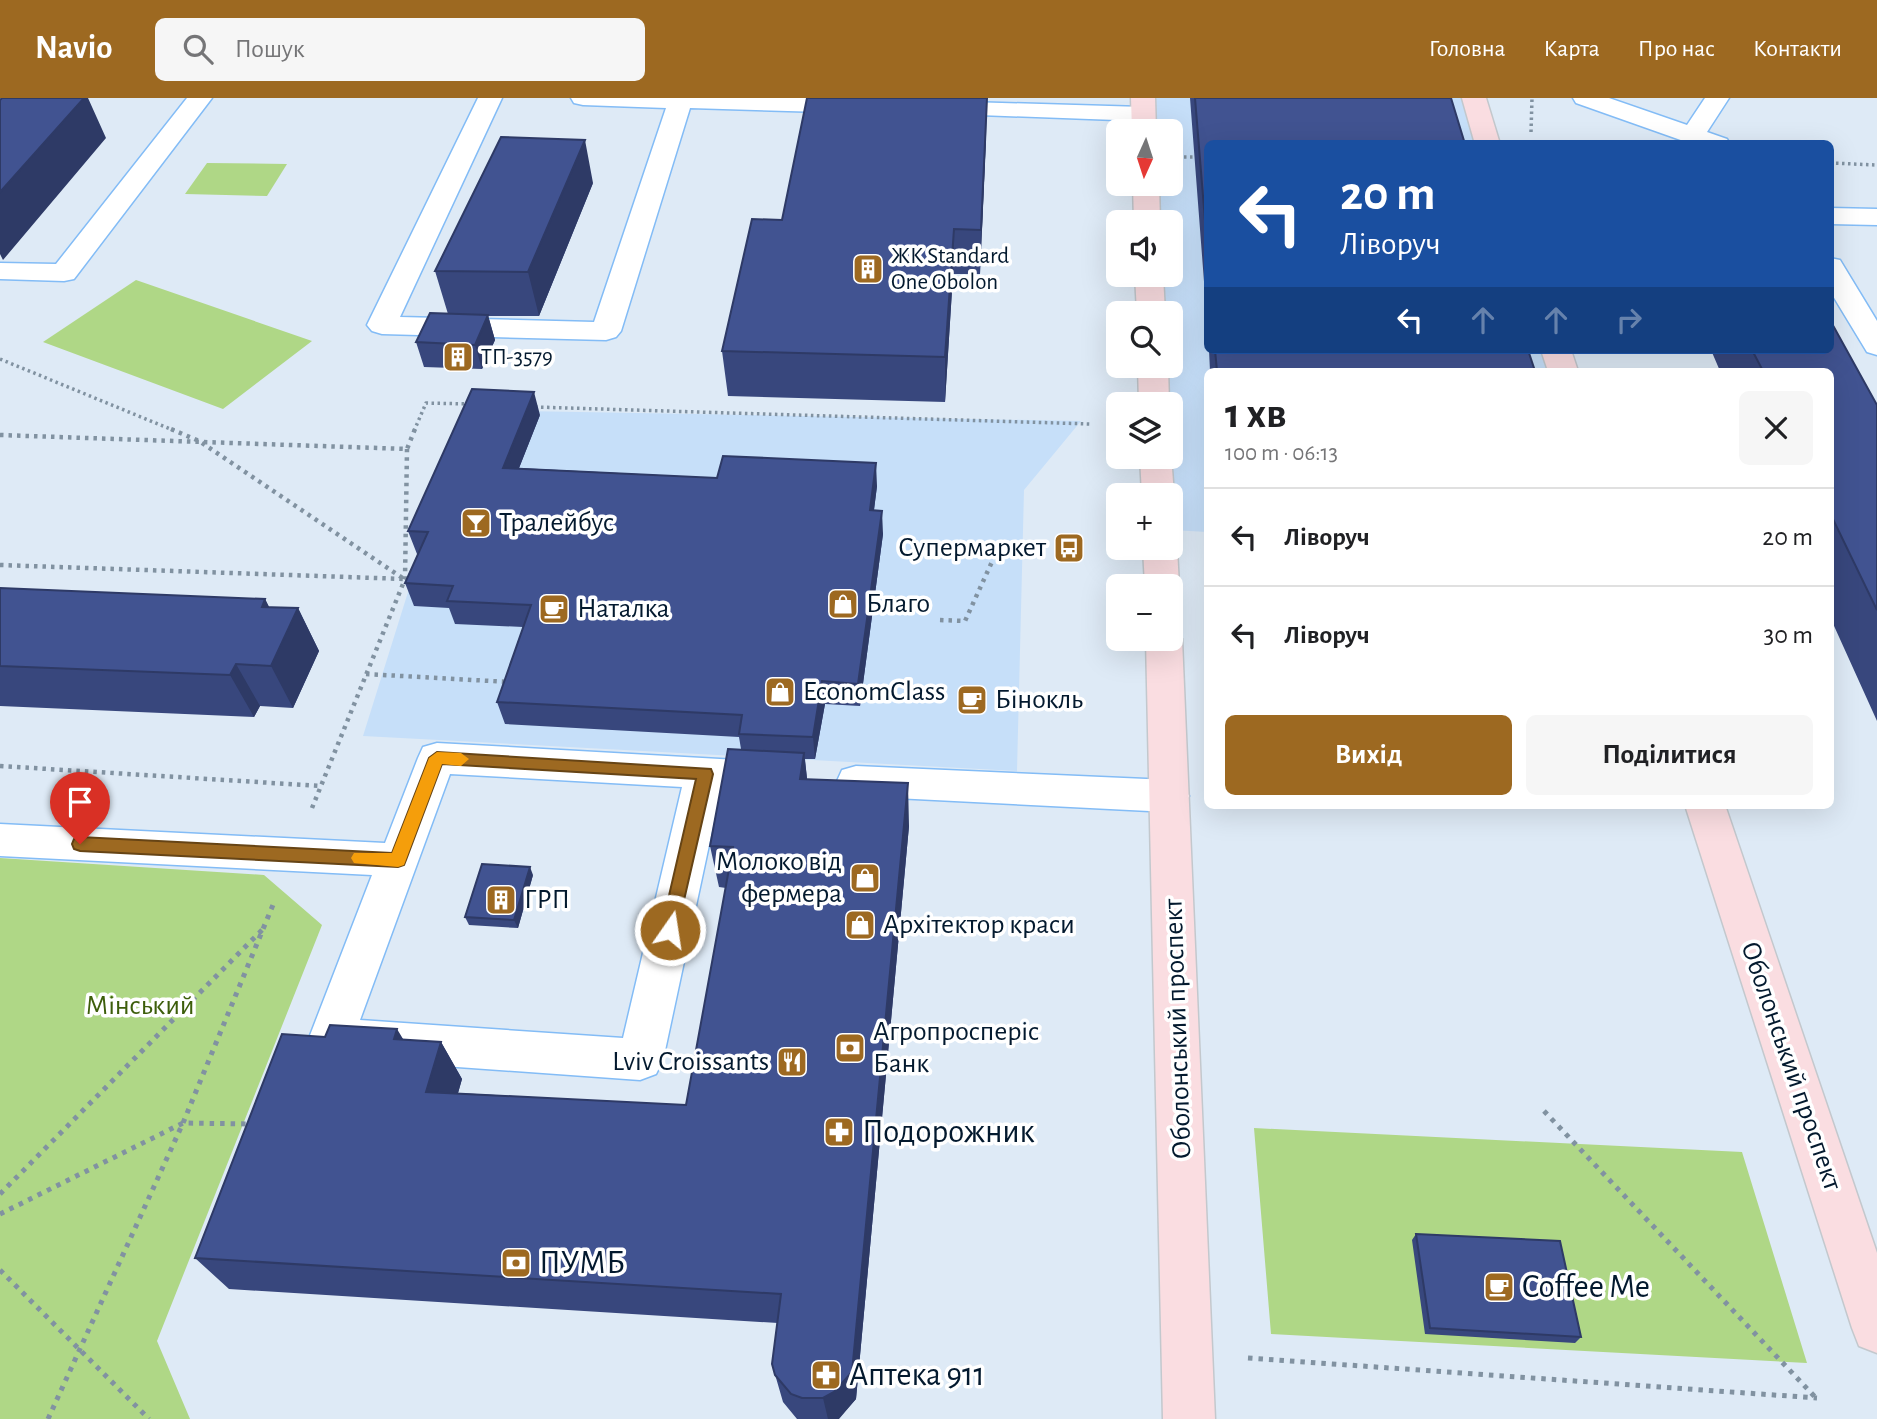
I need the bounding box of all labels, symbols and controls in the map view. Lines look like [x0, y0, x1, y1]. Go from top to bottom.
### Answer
search box [155, 18, 645, 81]
icon: search [179, 30, 217, 68]
text: Navio [35, 32, 113, 65]
text: Пошук [235, 36, 305, 62]
text: Головна [1429, 37, 1505, 61]
text: Карта [1543, 37, 1600, 61]
text: Про нас [1638, 37, 1715, 61]
text: Контакти [1753, 37, 1842, 61]
north arrow [1106, 119, 1183, 196]
map controls [1106, 119, 1183, 651]
icon: left [1225, 168, 1316, 259]
text: 20 m [1340, 170, 1436, 219]
button: sound [1106, 210, 1183, 287]
text: Ліворуч [1340, 228, 1441, 260]
place label: ЖК Standard One Obolon [891, 245, 1009, 294]
building icon: ЖК Standard One Obolon [851, 252, 885, 286]
button: search [1106, 301, 1183, 378]
icon: left [1391, 301, 1429, 339]
icon: ahead [1464, 301, 1502, 339]
icon: ahead [1537, 301, 1575, 339]
icon: right [1610, 301, 1648, 339]
building icon: ТП-3579 [441, 340, 475, 374]
place label: ТП-3579 [481, 346, 553, 369]
button: close [1739, 391, 1813, 465]
button: layers [1106, 392, 1183, 469]
text: 1 хв [1225, 393, 1287, 435]
text: 100 m · 06:13 [1225, 442, 1338, 465]
button: + [1106, 483, 1183, 560]
bar icon: Тралейбус [459, 506, 493, 540]
place label: Тралейбус [499, 509, 614, 537]
icon: left [1225, 518, 1263, 556]
text: Ліворуч [1284, 524, 1370, 550]
text: 20 m [1762, 524, 1813, 550]
bus stop icon: Супермаркет [1052, 531, 1086, 565]
place label: Супермаркет [898, 534, 1047, 562]
button: − [1106, 574, 1183, 651]
shop icon: Благо [826, 587, 860, 621]
place label: Благо [866, 590, 930, 618]
cafe icon: Наталка [537, 592, 571, 626]
place label: Наталка [577, 595, 670, 623]
icon: left [1225, 616, 1263, 654]
text: Ліворуч [1284, 622, 1370, 648]
text: 30 m [1763, 622, 1813, 648]
shop icon: EconomClass [763, 675, 797, 709]
place label: EconomClass [803, 678, 945, 706]
cafe icon: Бінокль [955, 683, 989, 717]
place label: Бінокль [995, 686, 1083, 714]
button: Вихід [1225, 715, 1512, 795]
button: Поділитися [1526, 715, 1813, 795]
pin [50, 772, 110, 844]
icon: arrive [61, 783, 99, 821]
place label: Молоко від фермера [716, 848, 842, 908]
shop icon: Молоко від фермера [848, 861, 882, 895]
building icon: ГРП [484, 883, 518, 917]
place label: ГРП [524, 886, 570, 914]
position arrow [633, 893, 707, 967]
street label: Оболонський проспект [1159, 897, 1197, 1160]
shop icon: Архітектор краси [843, 908, 877, 942]
place label: Архітектор краси [883, 911, 1075, 939]
street label: Оболонський проспект [1735, 938, 1847, 1195]
park label: Мінський [85, 992, 195, 1020]
place label: Агропросперіс Банк [873, 1018, 1039, 1078]
bank icon: Агропросперіс Банк [833, 1031, 867, 1065]
restaurant icon: Lviv Croissants [775, 1045, 809, 1079]
place label: Lviv Croissants [612, 1048, 769, 1076]
pharmacy icon: Подорожник [822, 1115, 856, 1149]
place label: Подорожник [862, 1116, 1035, 1149]
bank icon: ПУМБ [499, 1246, 533, 1280]
place label: ПУМБ [539, 1247, 625, 1280]
cafe icon: Coffee Me [1482, 1270, 1516, 1304]
place label: Coffee Me [1522, 1271, 1650, 1304]
pharmacy icon: Аптека 911 [809, 1358, 843, 1392]
place label: Аптека 911 [849, 1359, 985, 1392]

